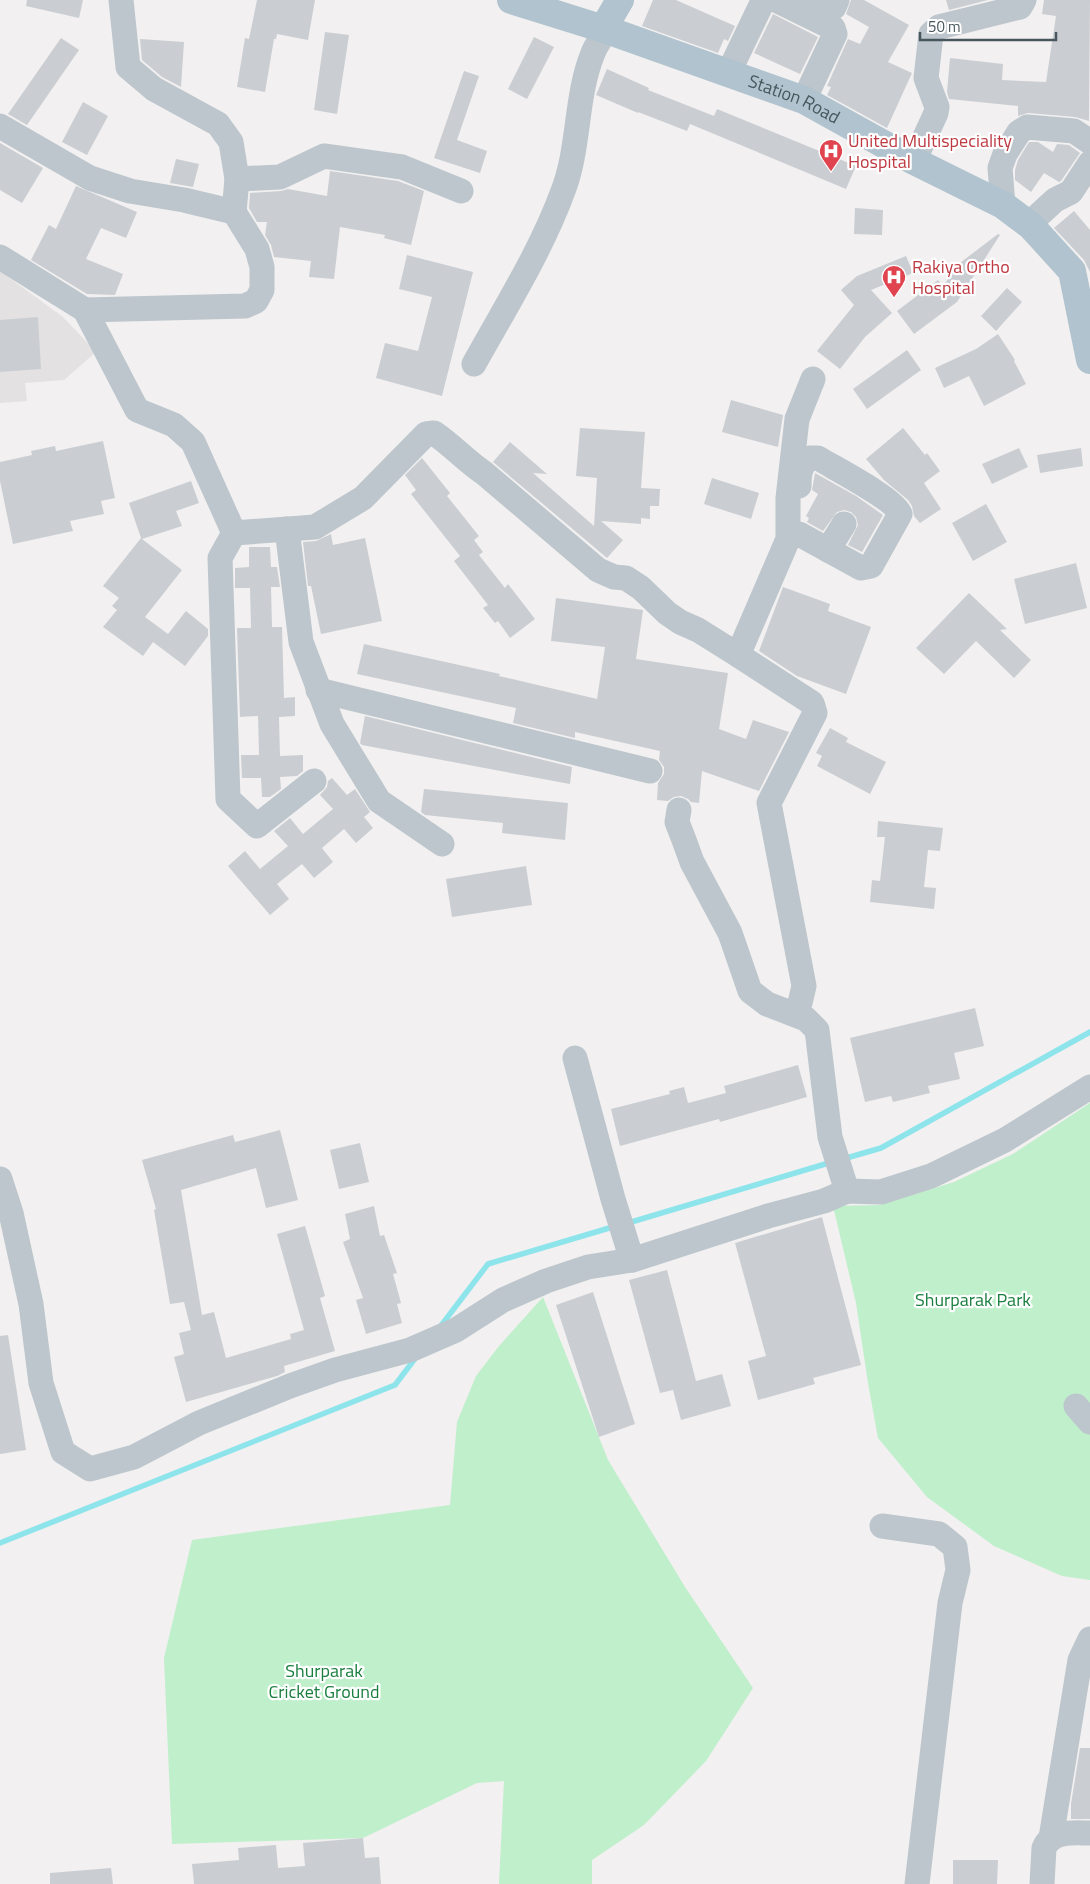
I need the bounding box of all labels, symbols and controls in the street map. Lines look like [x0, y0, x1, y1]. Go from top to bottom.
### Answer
scale bar [920, 10, 1056, 42]
text: 50 m [928, 15, 961, 38]
street label: Station Road [745, 67, 845, 130]
place label: United Multispeciality Hospital [848, 127, 1012, 175]
hospital icon: United Multispeciality Hospital [818, 138, 844, 172]
place label: Rakiya Ortho Hospital [912, 253, 1010, 301]
hospital icon: Rakiya Ortho Hospital [881, 264, 907, 298]
park label: Shurparak Park [915, 1286, 1031, 1313]
park label: Shurparak Cricket Ground [269, 1657, 379, 1705]

